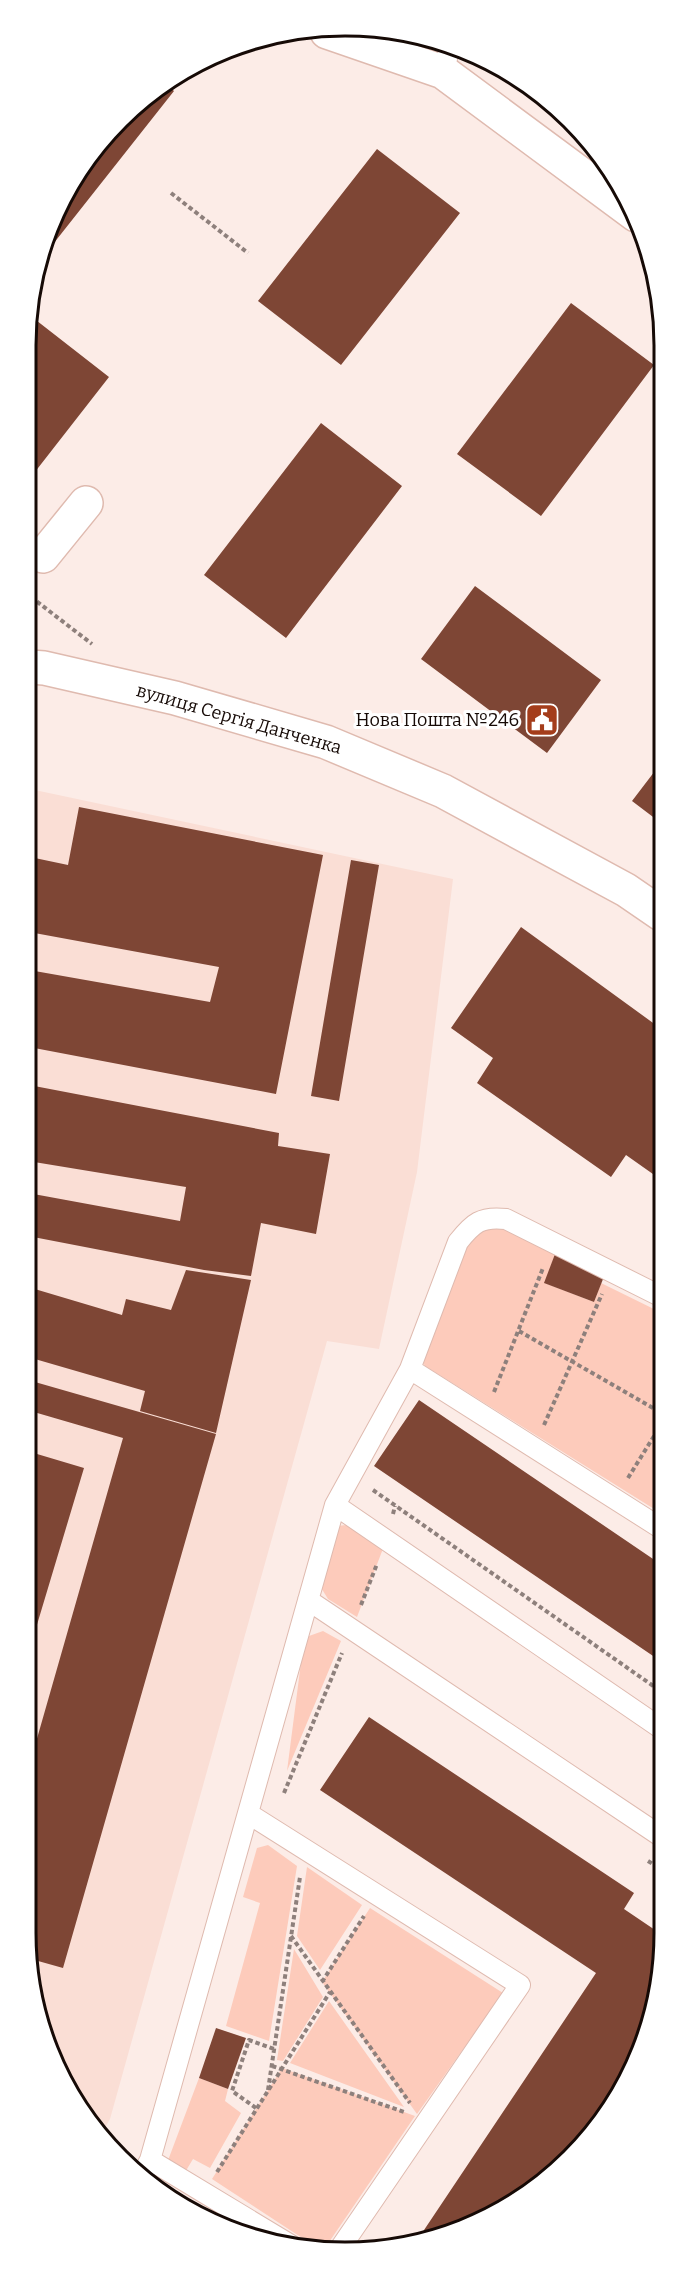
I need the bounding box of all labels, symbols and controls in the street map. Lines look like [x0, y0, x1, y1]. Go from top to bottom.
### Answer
street label: вулиця Сергія Данченка [134, 679, 344, 759]
public building icon: Нова Пошта №246 [524, 702, 560, 738]
place label: Нова Пошта №246 [355, 709, 519, 731]

